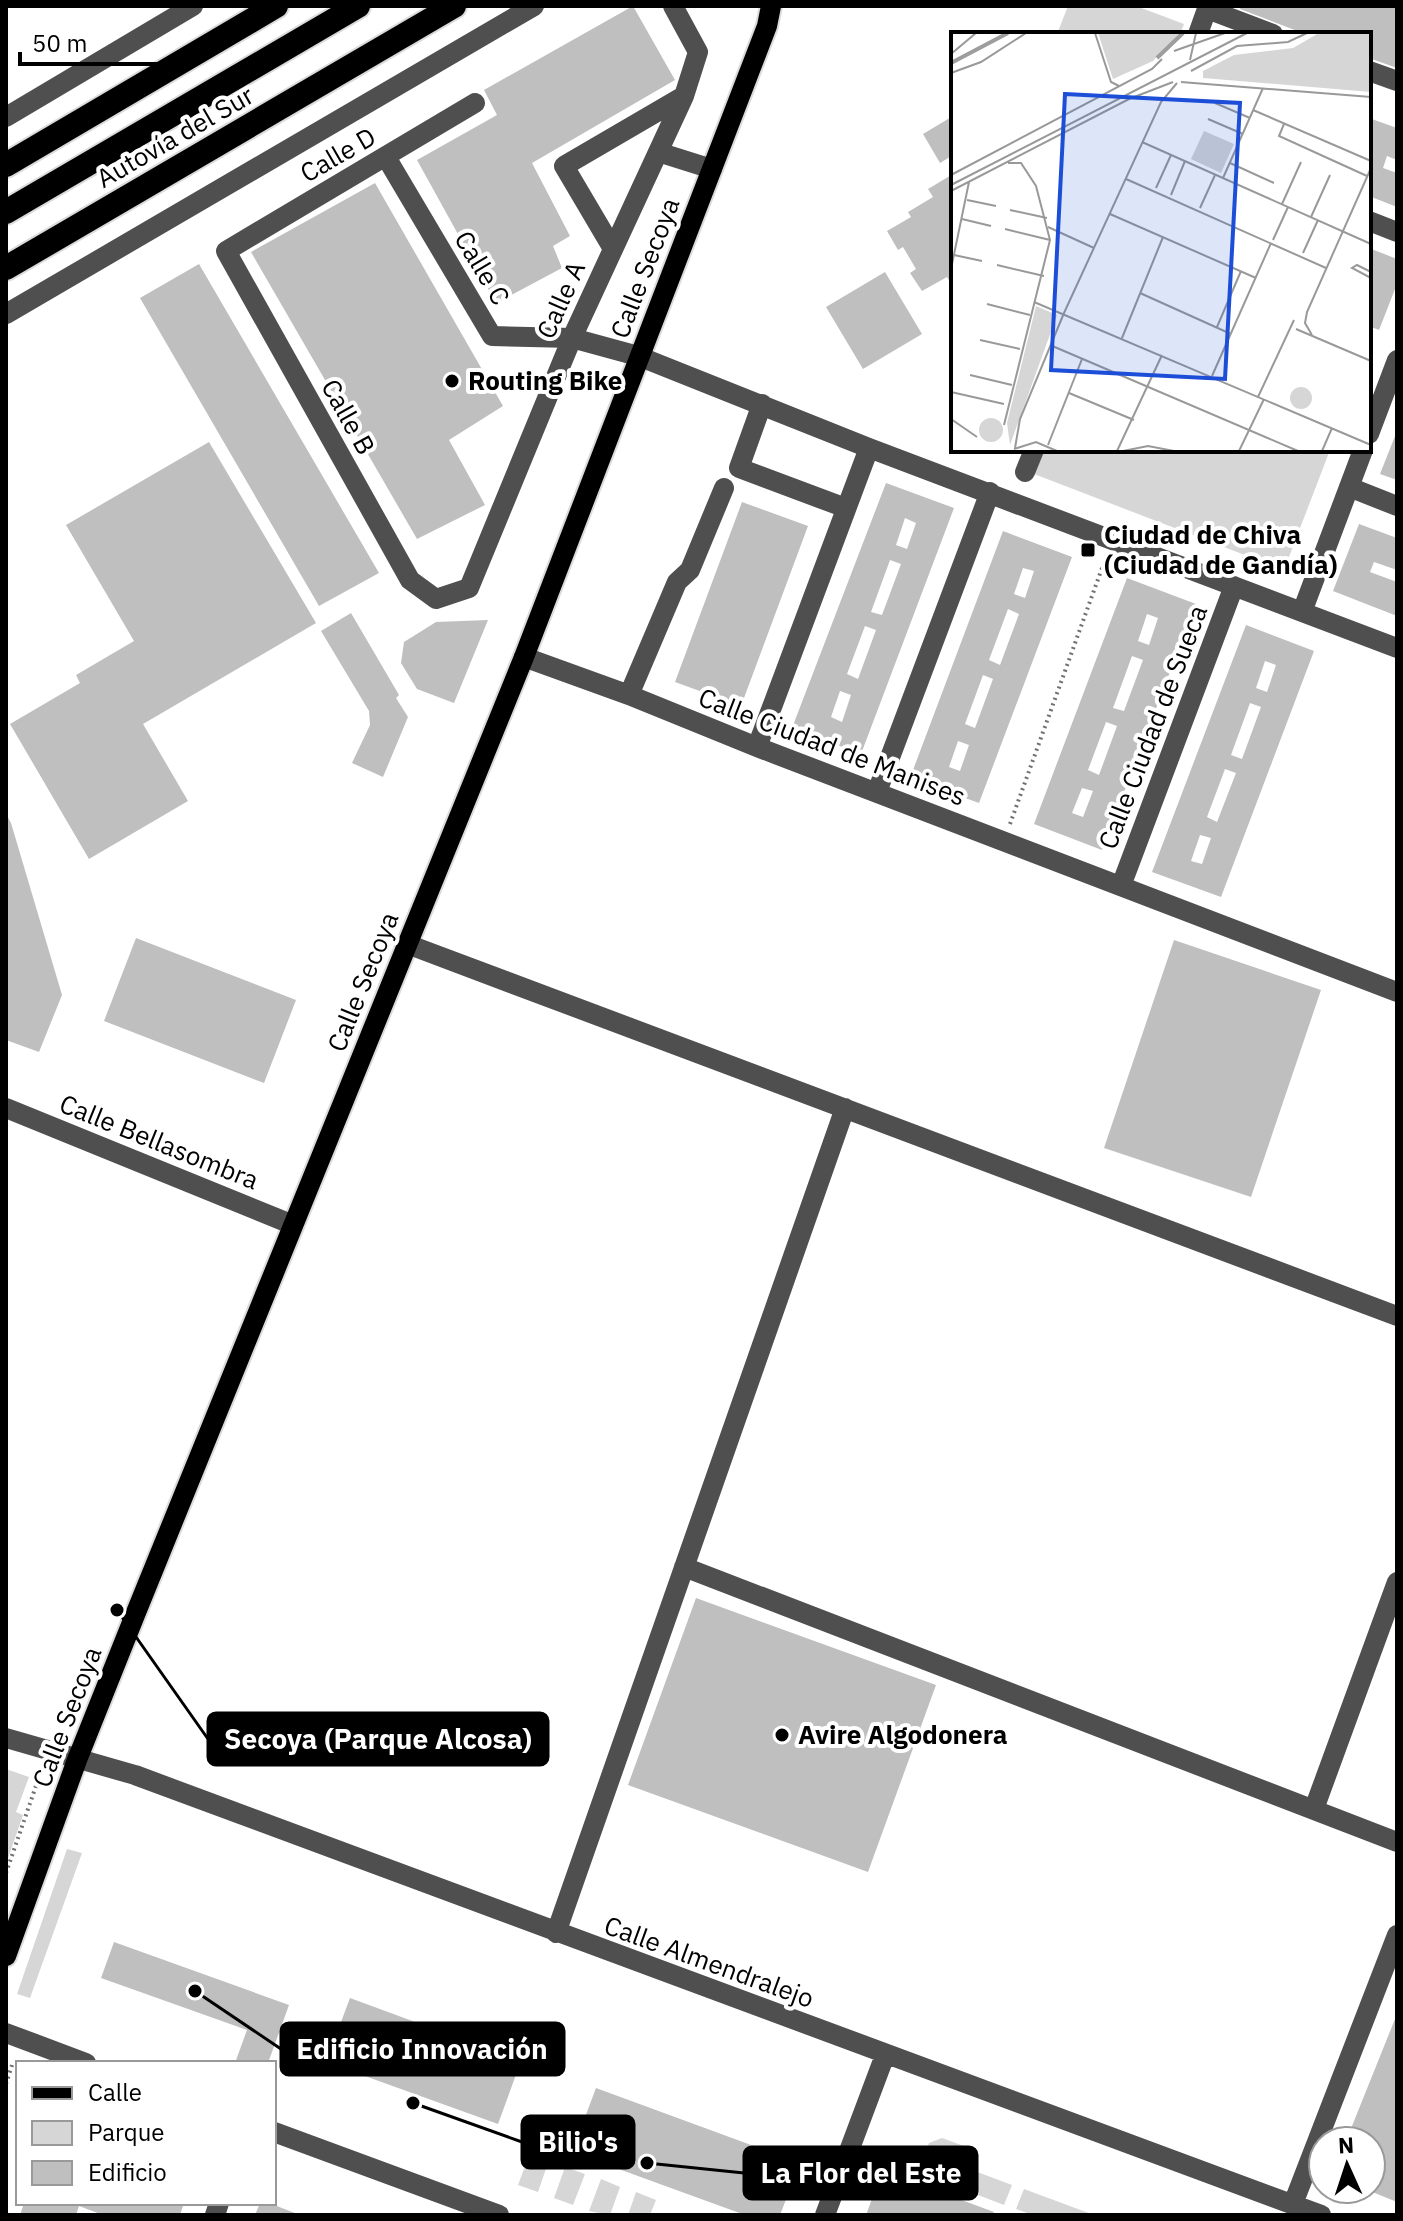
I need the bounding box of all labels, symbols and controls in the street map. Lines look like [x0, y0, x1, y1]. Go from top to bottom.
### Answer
scale bar [20, 16, 188, 66]
text: 50 m [32, 27, 87, 59]
inset map [951, 32, 1371, 452]
street label: Autovía del Sur [90, 77, 260, 195]
street label: Calle D [294, 119, 381, 189]
street label: Calle Secoya [602, 193, 686, 343]
street label: Calle C [448, 224, 518, 311]
street label: Calle A [528, 255, 592, 344]
place label: Routing Bike [468, 363, 622, 397]
marker: Routing Bike [443, 372, 461, 390]
street label: Calle B [314, 373, 383, 460]
place label: Ciudad de Chiva (Ciudad de Gandía) [1104, 517, 1338, 581]
marker: Ciudad de Chiva (Ciudad de Gandía) [1079, 541, 1097, 559]
street label: Calle Ciudad de Sueca [1090, 600, 1214, 853]
street label: Calle Ciudad de Manises [694, 679, 971, 813]
street label: Calle Secoya [319, 907, 406, 1056]
street label: Calle Bellasombra [55, 1086, 264, 1197]
street label: Calle Secoya [24, 1642, 108, 1792]
callout: Secoya (Parque Alcosa) [208, 1713, 548, 1765]
place label: Avire Algodonera [798, 1717, 1008, 1751]
text: Secoya (Parque Alcosa) [224, 1720, 532, 1757]
marker: Avire Algodonera [773, 1726, 791, 1744]
street label: Calle Almendralejo [600, 1907, 819, 2015]
callout: Edificio Innovación [281, 2023, 564, 2075]
text: Edificio Innovación [296, 2030, 548, 2067]
legend [16, 2061, 276, 2205]
text: Calle [88, 2076, 142, 2108]
text: Parque [88, 2116, 165, 2148]
callout: Bilio's [522, 2116, 634, 2168]
text: Bilio's [538, 2123, 618, 2160]
north arrow [1307, 2125, 1387, 2205]
text: N [1337, 2130, 1355, 2159]
callout: La Flor del Este [744, 2147, 977, 2199]
text: La Flor del Este [760, 2154, 962, 2191]
text: Edificio [88, 2156, 167, 2188]

